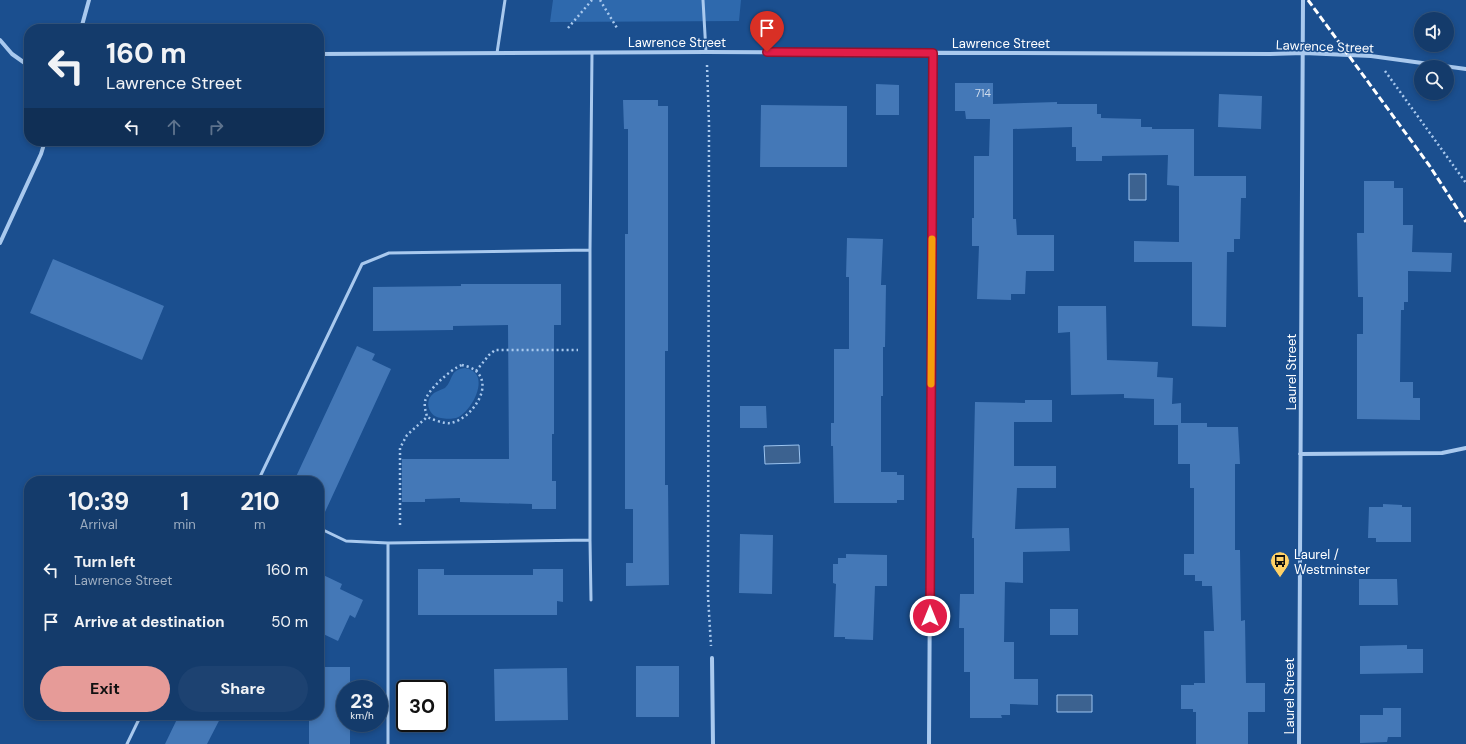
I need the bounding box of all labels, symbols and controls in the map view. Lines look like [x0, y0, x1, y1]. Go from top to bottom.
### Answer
pin [750, 11, 784, 52]
map controls [1414, 12, 1454, 100]
button: sound [1414, 12, 1454, 52]
icon: arrive [756, 17, 778, 39]
street label: Lawrence Street [628, 34, 726, 51]
text: 160 m [106, 35, 187, 72]
street label: Lawrence Street [952, 35, 1050, 52]
street label: Lawrence Street [1276, 36, 1374, 57]
icon: left [40, 40, 92, 92]
button: search [1414, 60, 1454, 100]
text: Lawrence Street [106, 71, 242, 95]
house number: 714 [975, 86, 991, 100]
icon: left [121, 116, 143, 138]
icon: ahead [163, 116, 185, 138]
icon: right [205, 116, 227, 138]
street label: Laurel Street [1283, 334, 1300, 410]
text: 10:39 [68, 486, 129, 517]
text: 1 [180, 486, 189, 517]
text: 210 [240, 486, 280, 517]
text: Arrival [80, 516, 118, 533]
text: min [174, 516, 196, 533]
text: m [254, 516, 266, 533]
place label: Laurel / Westminster [1294, 546, 1370, 578]
bus stop icon: Laurel / Westminster [1269, 550, 1291, 578]
text: Turn left [74, 552, 135, 572]
icon: left [40, 559, 62, 581]
text: 160 m [266, 560, 308, 580]
text: Lawrence Street [74, 572, 172, 589]
position arrow [909, 595, 951, 637]
icon: arrive [40, 611, 62, 633]
text: Arrive at destination [74, 612, 225, 632]
text: 50 m [271, 612, 308, 632]
street label: Laurel Street [1281, 658, 1298, 734]
button: Exit [40, 666, 170, 712]
button: Share [178, 666, 308, 712]
speed limit sign: 30 [396, 680, 448, 732]
text: 23 [350, 688, 374, 714]
text: km/h [350, 709, 374, 722]

